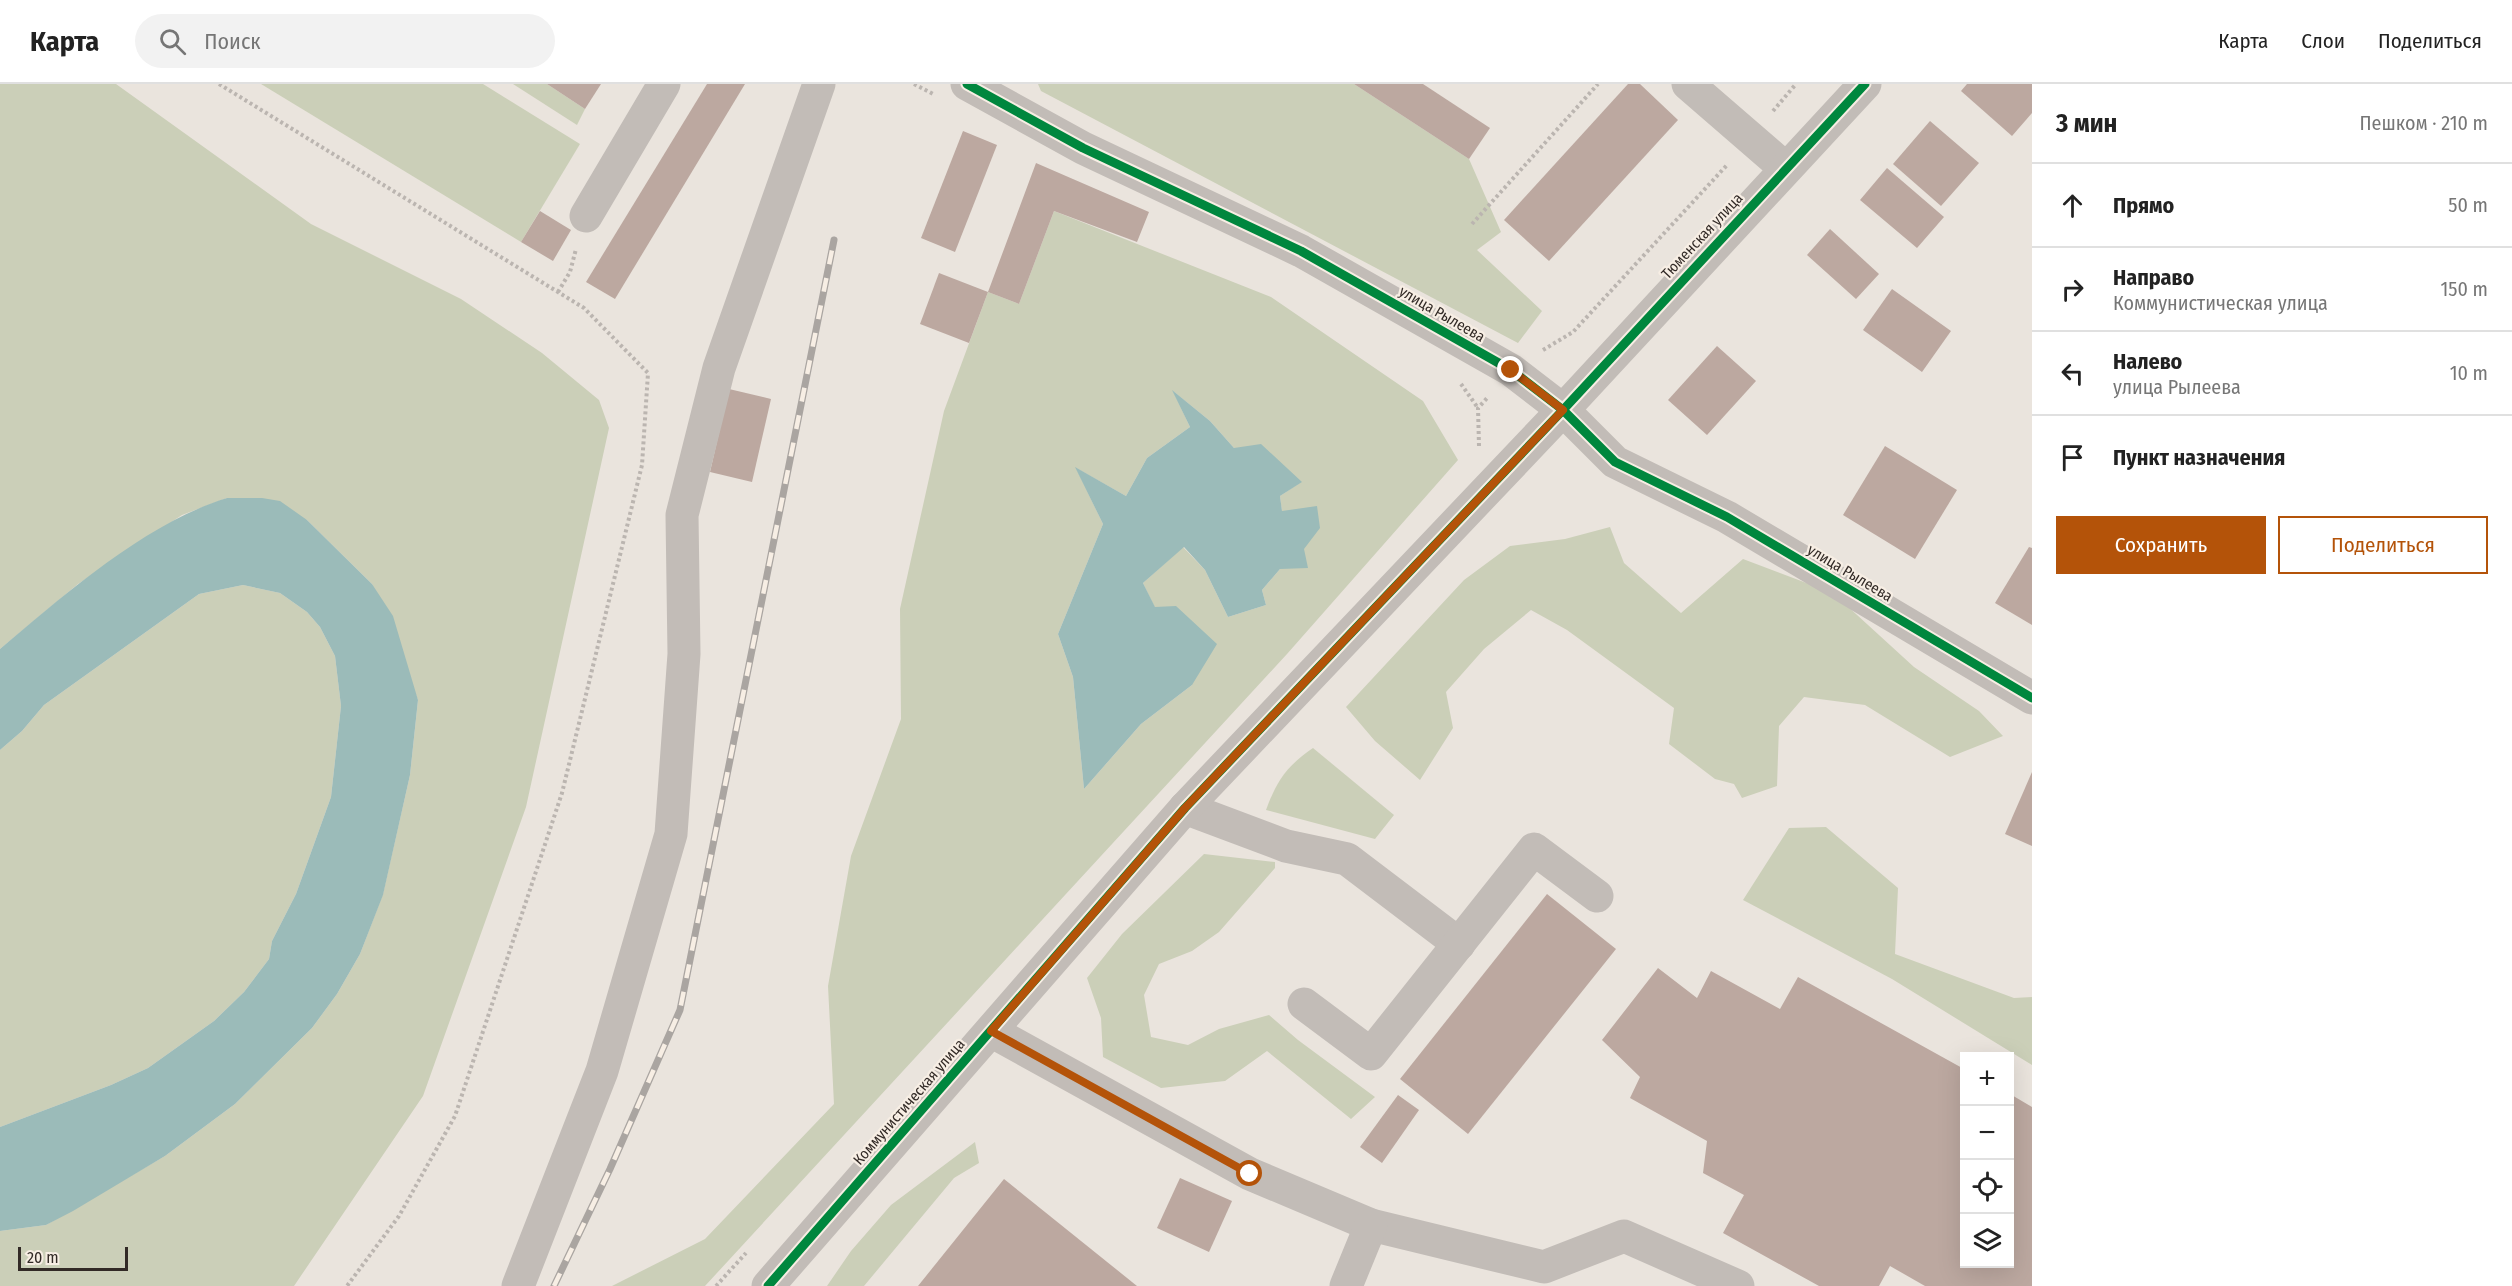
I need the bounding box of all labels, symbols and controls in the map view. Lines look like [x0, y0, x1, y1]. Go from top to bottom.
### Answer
search box [135, 14, 555, 68]
text: Карта [30, 25, 99, 58]
icon: search [156, 25, 189, 58]
text: Поиск [204, 28, 261, 55]
text: Карта [2218, 28, 2268, 54]
text: Слои [2301, 28, 2345, 54]
text: Поделиться [2378, 28, 2482, 54]
text: 3 мин [2056, 108, 2117, 139]
text: Пешком · 210 m [2360, 111, 2488, 135]
street label: Тюменская улица [1658, 189, 1746, 283]
icon: ahead [2056, 189, 2089, 222]
text: Прямо [2113, 192, 2174, 219]
text: 50 m [2448, 193, 2488, 217]
text: Направо [2113, 264, 2194, 291]
icon: right [2056, 273, 2089, 306]
text: 150 m [2441, 277, 2488, 301]
street label: улица Рылеева [1396, 282, 1488, 346]
text: Коммунистическая улица [2113, 291, 2328, 315]
text: Налево [2113, 348, 2182, 375]
route end [1497, 356, 1523, 382]
icon: left [2056, 357, 2089, 390]
text: 10 m [2450, 361, 2488, 385]
text: улица Рылеева [2113, 375, 2241, 399]
icon: arrive [2056, 441, 2089, 474]
text: Пункт назначения [2113, 444, 2285, 471]
button: Сохранить [2056, 516, 2266, 574]
button: Поделиться [2278, 516, 2488, 574]
street label: улица Рылеева [1804, 541, 1896, 605]
street label: Коммунистическая улица [849, 1035, 969, 1169]
map controls [1960, 1052, 2014, 1268]
button: + [1960, 1052, 2014, 1106]
button: − [1960, 1106, 2014, 1160]
route start [1236, 1160, 1262, 1186]
button: locate [1960, 1160, 2014, 1214]
button: layers [1960, 1214, 2014, 1268]
scale bar [18, 1244, 128, 1272]
text: 20 m [27, 1248, 58, 1267]

